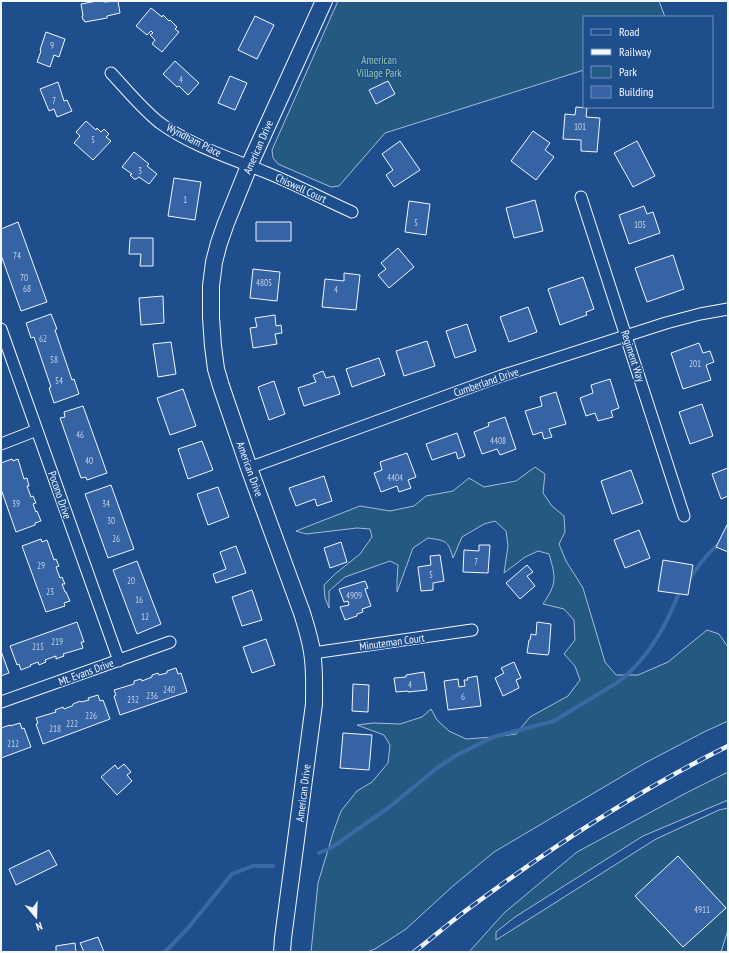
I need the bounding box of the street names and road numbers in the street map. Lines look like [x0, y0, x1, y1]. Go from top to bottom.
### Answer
street label: American Drive [240, 117, 276, 176]
street label: Wyndham Place [164, 120, 224, 160]
street label: Chiswell Court [273, 170, 329, 206]
street label: Regiment Way [618, 328, 648, 385]
street label: Cumberland Drive [452, 364, 521, 400]
street label: American Drive [234, 439, 267, 499]
street label: Pocono Drive [45, 469, 75, 521]
street label: Minuteman Court [358, 630, 426, 654]
street label: Mt. Evans Drive [56, 655, 116, 688]
street label: American Drive [293, 763, 314, 823]

